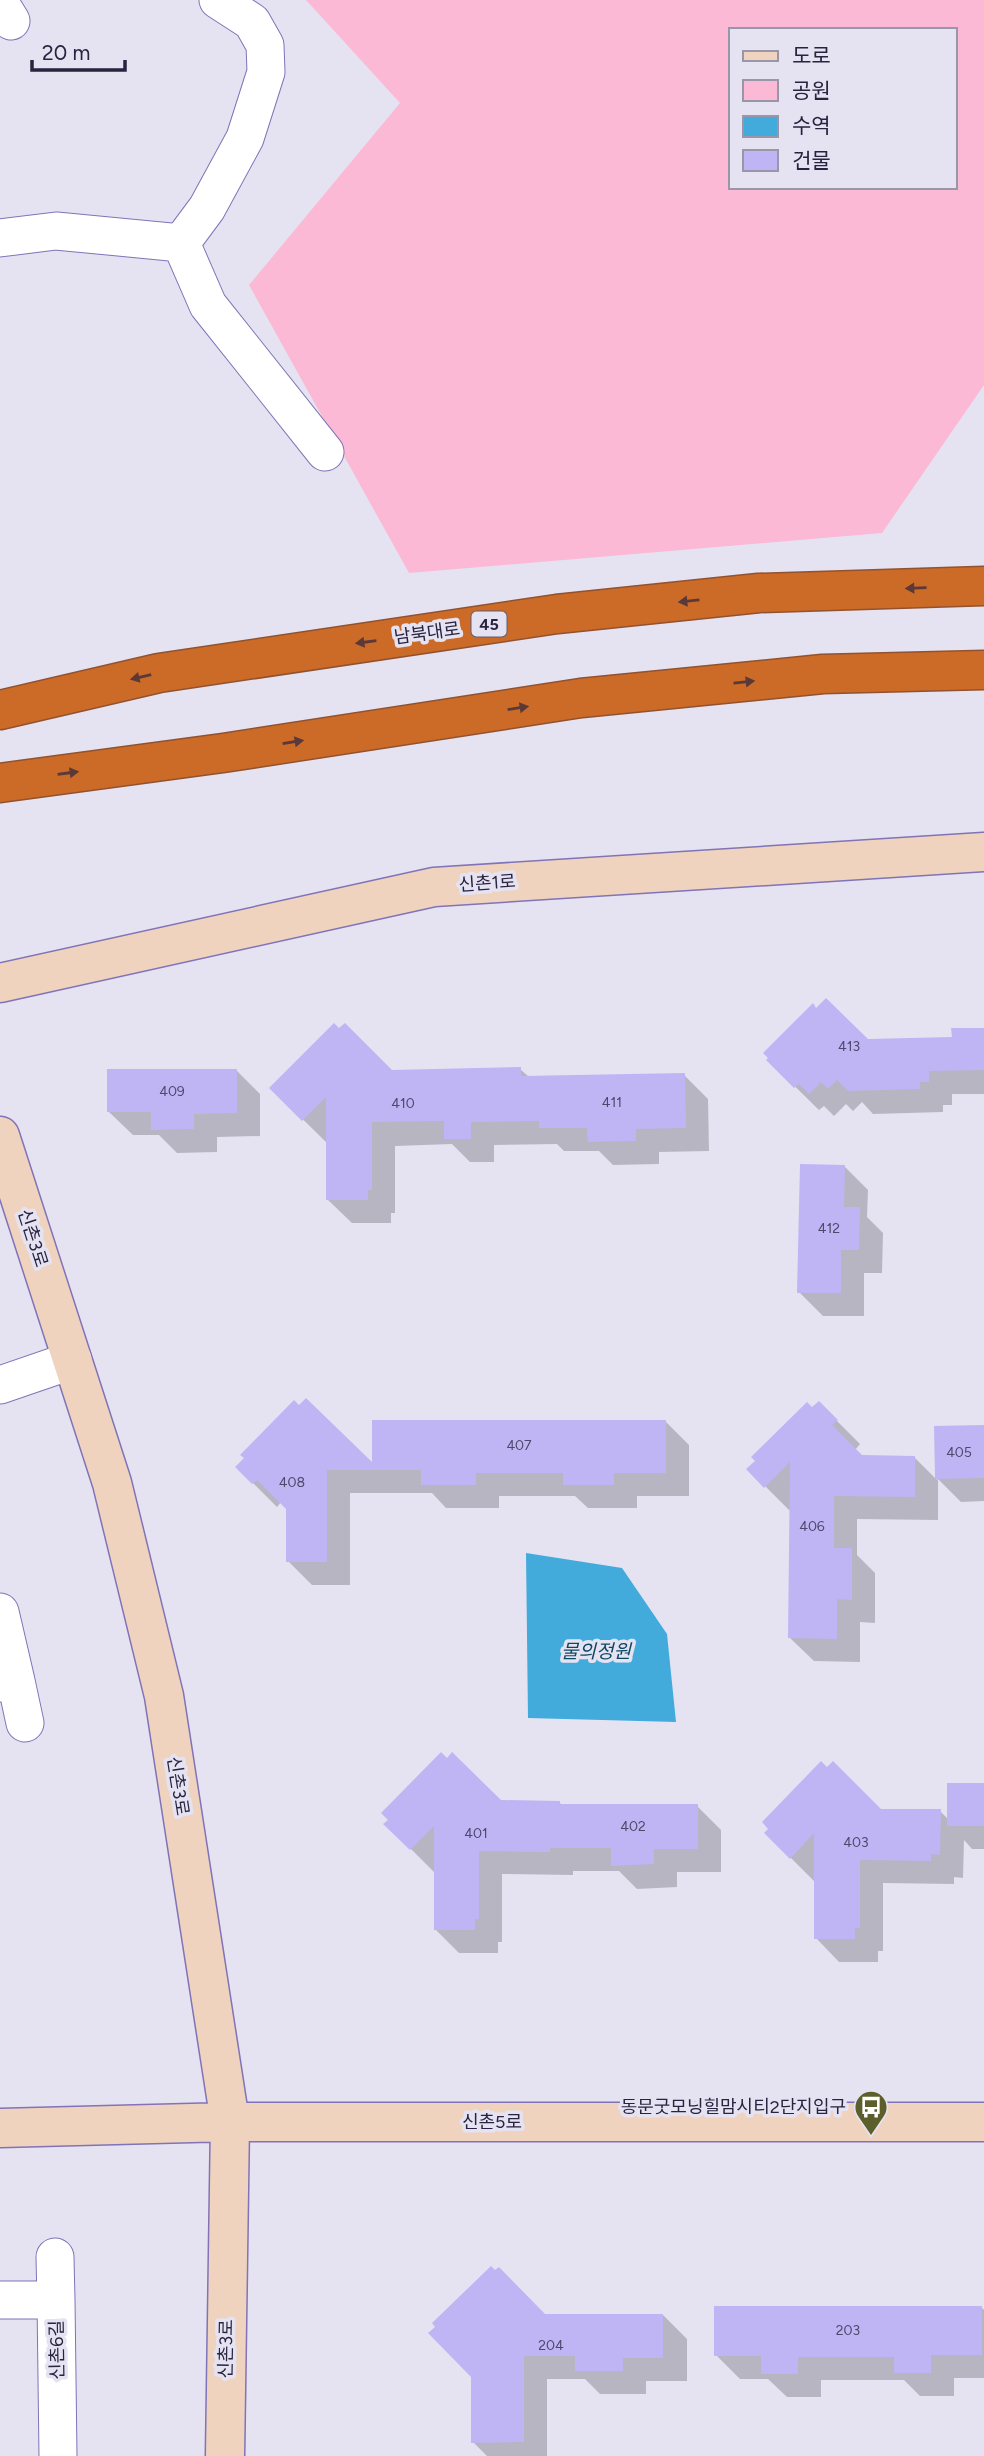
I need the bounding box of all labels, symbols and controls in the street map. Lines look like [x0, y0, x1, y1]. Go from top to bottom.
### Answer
scale bar [32, 28, 124, 72]
legend [729, 28, 956, 189]
text: 20 m [42, 40, 90, 65]
text: 도로 [792, 43, 831, 68]
text: 공원 [792, 78, 831, 103]
text: 수역 [792, 113, 831, 138]
text: 건물 [792, 148, 831, 173]
one-way arrow [905, 582, 927, 594]
one-way arrow [678, 595, 700, 606]
road number: 45 [472, 611, 506, 636]
street label: 남북대로 [393, 617, 461, 649]
one-way arrow [355, 637, 377, 648]
one-way arrow [130, 672, 152, 683]
one-way arrow [733, 676, 755, 687]
one-way arrow [507, 702, 529, 713]
one-way arrow [282, 736, 304, 747]
one-way arrow [57, 768, 79, 779]
street label: 신촌1로 [458, 870, 516, 896]
house number: 413 [838, 1038, 860, 1055]
house number: 409 [159, 1083, 185, 1100]
house number: 411 [602, 1094, 622, 1111]
house number: 410 [391, 1095, 415, 1112]
street label: 신촌3로 [13, 1206, 53, 1270]
house number: 412 [818, 1220, 840, 1237]
house number: 407 [506, 1437, 532, 1454]
house number: 405 [946, 1444, 972, 1461]
house number: 408 [279, 1474, 305, 1491]
house number: 406 [799, 1518, 825, 1535]
water label: 물의정원 [561, 1640, 632, 1663]
street label: 신촌3로 [162, 1755, 194, 1817]
house number: 402 [620, 1818, 646, 1835]
house number: 401 [464, 1825, 488, 1842]
house number: 403 [843, 1834, 869, 1851]
bus stop icon: 동문굿모닝힐맘시티2단지입구 [852, 2088, 890, 2137]
place label: 동문굿모닝힐맘시티2단지입구 [621, 2096, 846, 2118]
street label: 신촌5로 [462, 2111, 522, 2133]
street label: 신촌3로 [214, 2319, 238, 2379]
street label: 신촌6길 [45, 2320, 69, 2380]
house number: 203 [836, 2322, 860, 2339]
house number: 204 [538, 2337, 564, 2354]

